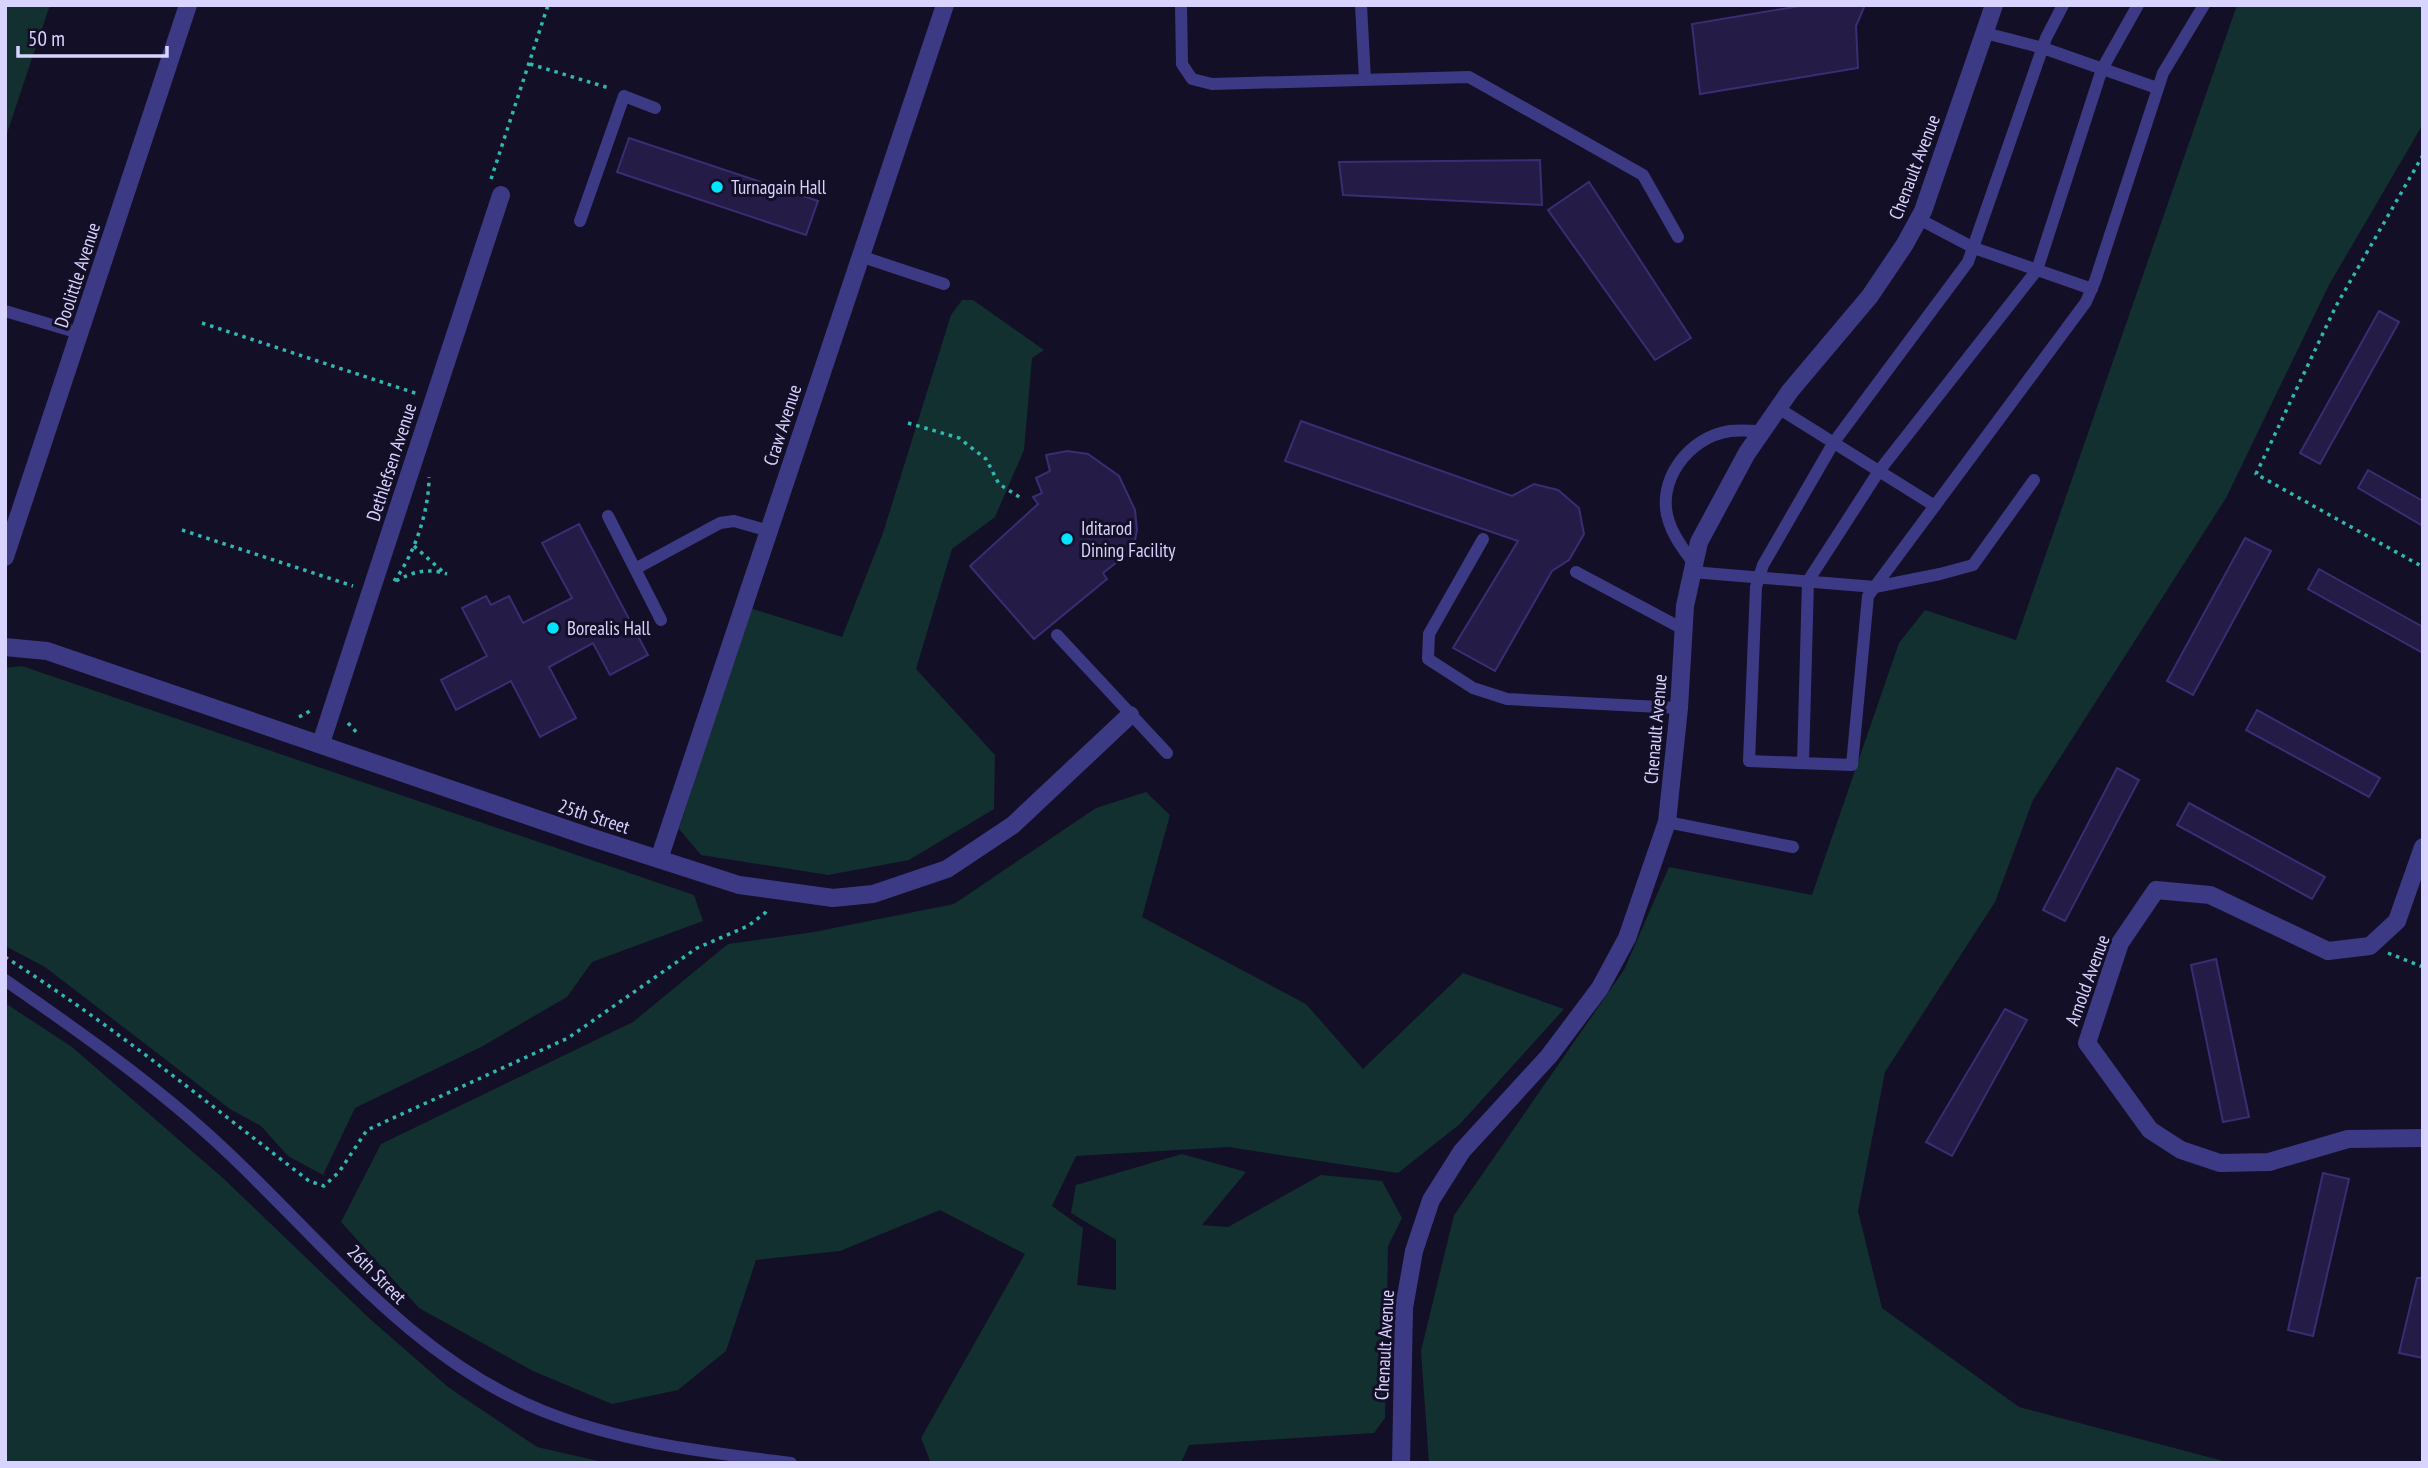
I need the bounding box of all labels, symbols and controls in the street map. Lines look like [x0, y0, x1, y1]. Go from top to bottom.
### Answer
scale bar [18, 14, 166, 58]
text: 50 m [28, 25, 65, 52]
street label: Chenault Avenue [1883, 111, 1945, 223]
place label: Turnagain Hall [731, 175, 827, 199]
marker: Turnagain Hall [709, 179, 725, 195]
street label: Doolittle Avenue [49, 219, 105, 331]
street label: Craw Avenue [758, 381, 806, 469]
street label: Dethlefsen Avenue [361, 400, 421, 524]
place label: Iditarod Dining Facility [1081, 516, 1176, 562]
marker: Iditarod Dining Facility [1059, 531, 1075, 547]
place label: Borealis Hall [567, 616, 651, 640]
marker: Borealis Hall [545, 620, 561, 636]
street label: Chenault Avenue [1638, 673, 1672, 785]
street label: 25th Street [555, 793, 634, 839]
street label: Arnold Avenue [2059, 931, 2115, 1029]
street label: 26th Street [342, 1239, 412, 1309]
street label: Chenault Avenue [1369, 1289, 1399, 1401]

